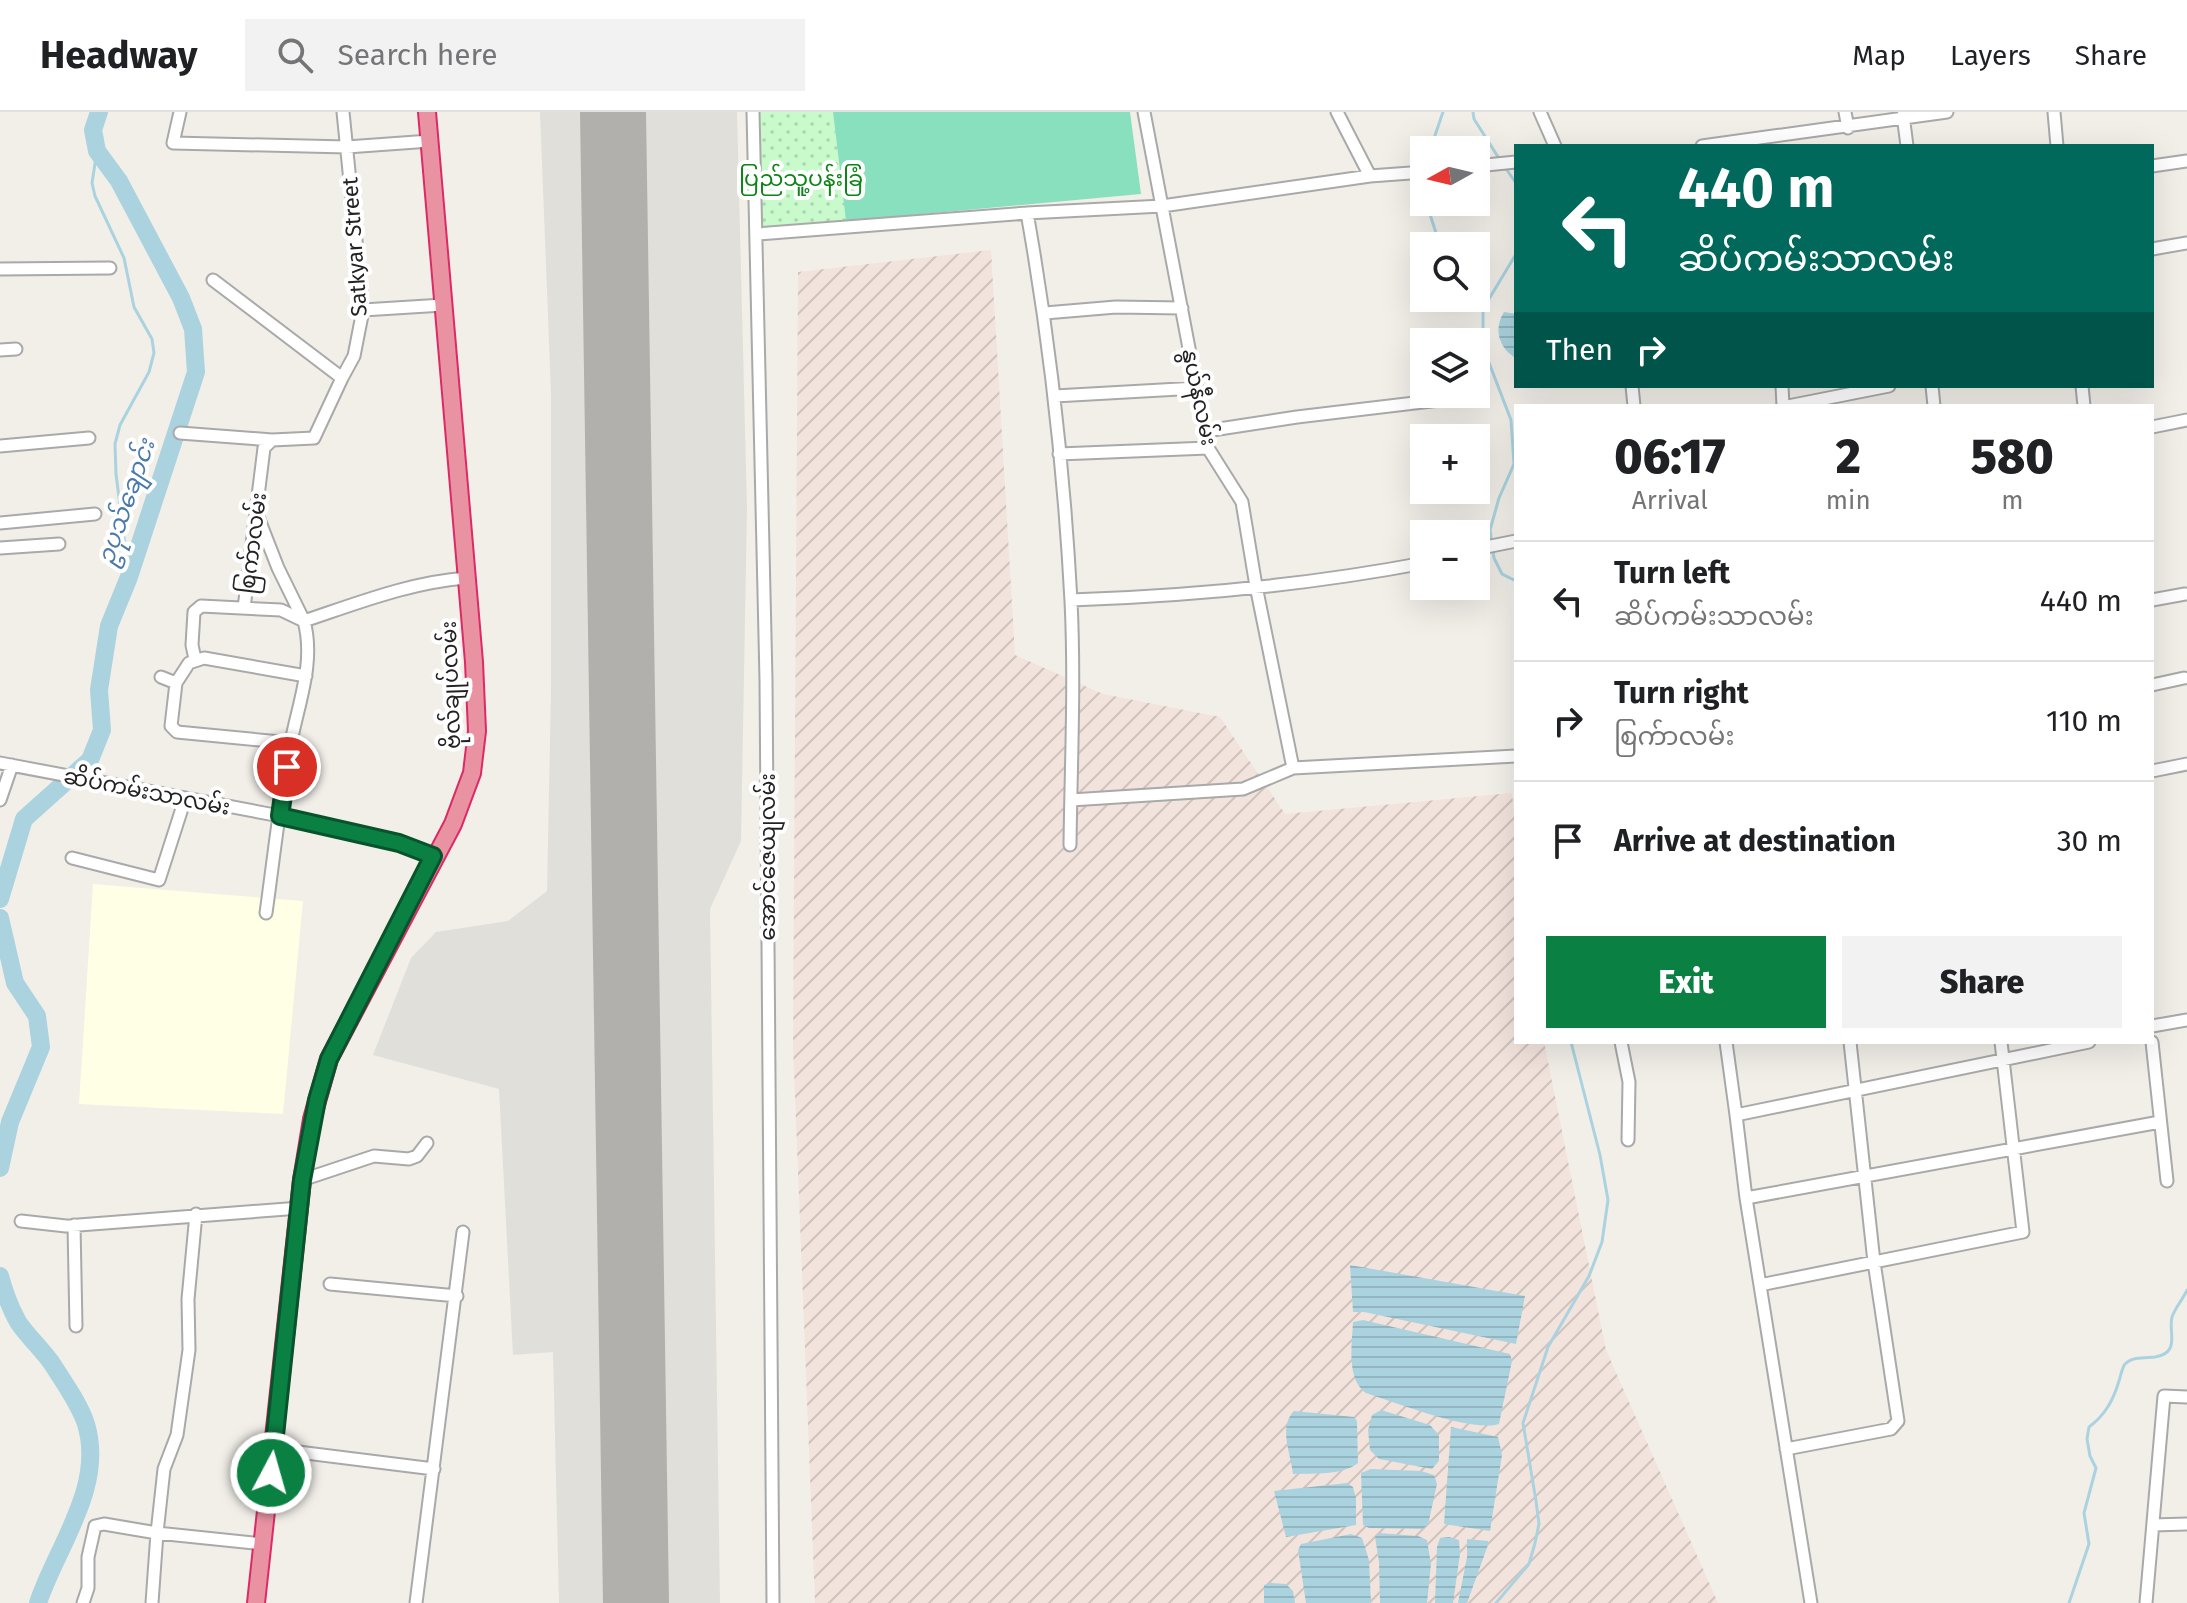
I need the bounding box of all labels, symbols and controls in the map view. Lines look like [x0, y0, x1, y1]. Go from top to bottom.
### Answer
search box [245, 19, 805, 91]
text: Headway [40, 32, 197, 78]
icon: search [273, 33, 317, 77]
text: Search here [337, 37, 498, 73]
text: Map [1852, 39, 1906, 72]
text: Layers [1950, 39, 2031, 72]
text: Share [2075, 39, 2147, 72]
north arrow [1410, 136, 1490, 216]
map controls [1410, 136, 1490, 600]
text: 440 m [1678, 155, 1835, 222]
park label: ပြည်သူ့ပန်းခြံ [739, 163, 863, 196]
street label: Satkyar Street [336, 176, 373, 318]
icon: left [1546, 176, 1650, 280]
button: search [1410, 232, 1490, 312]
text: ဆိပ်ကမ်းသာလမ်း [1678, 237, 1954, 281]
button: layers [1410, 328, 1490, 408]
icon: right [1629, 328, 1673, 372]
text: Then [1546, 332, 1613, 368]
street label: နွယ်နီလမ်း [1172, 346, 1225, 449]
button: + [1410, 424, 1490, 504]
text: 06:17 [1614, 428, 1726, 486]
text: 2 [1836, 428, 1861, 486]
text: 580 [1971, 428, 2054, 486]
water label: ဥပုသ်ချောင်း [89, 433, 167, 571]
text: Arrival [1632, 485, 1708, 516]
text: min [1826, 485, 1871, 516]
text: m [2001, 485, 2023, 516]
street label: စြက်ာလမ်း [231, 491, 276, 596]
button: − [1410, 520, 1490, 600]
text: Turn left [1614, 555, 1730, 591]
icon: left [1546, 579, 1590, 623]
text: 440 m [2040, 583, 2122, 619]
text: ဆိပ်ကမ်းသာလမ်း [1614, 601, 1814, 632]
street label: ဗိုလ်ချုပ်လမ်း [433, 620, 471, 750]
text: Turn right [1614, 675, 1749, 711]
icon: right [1546, 699, 1590, 743]
text: 110 m [2046, 703, 2122, 739]
text: စြက်ာလမ်း [1614, 721, 1734, 752]
pin [253, 733, 321, 801]
icon: arrive [265, 745, 309, 789]
street label: ဆိပ်ကမ်းသာလမ်း [61, 760, 233, 821]
street label: အောင်ဇေယျလမ်း [752, 773, 786, 941]
icon: arrive [1546, 819, 1590, 863]
text: Arrive at destination [1614, 823, 1896, 859]
text: 30 m [2057, 823, 2122, 859]
button: Exit [1546, 936, 1826, 1028]
button: Share [1842, 936, 2122, 1028]
position arrow [229, 1431, 313, 1515]

